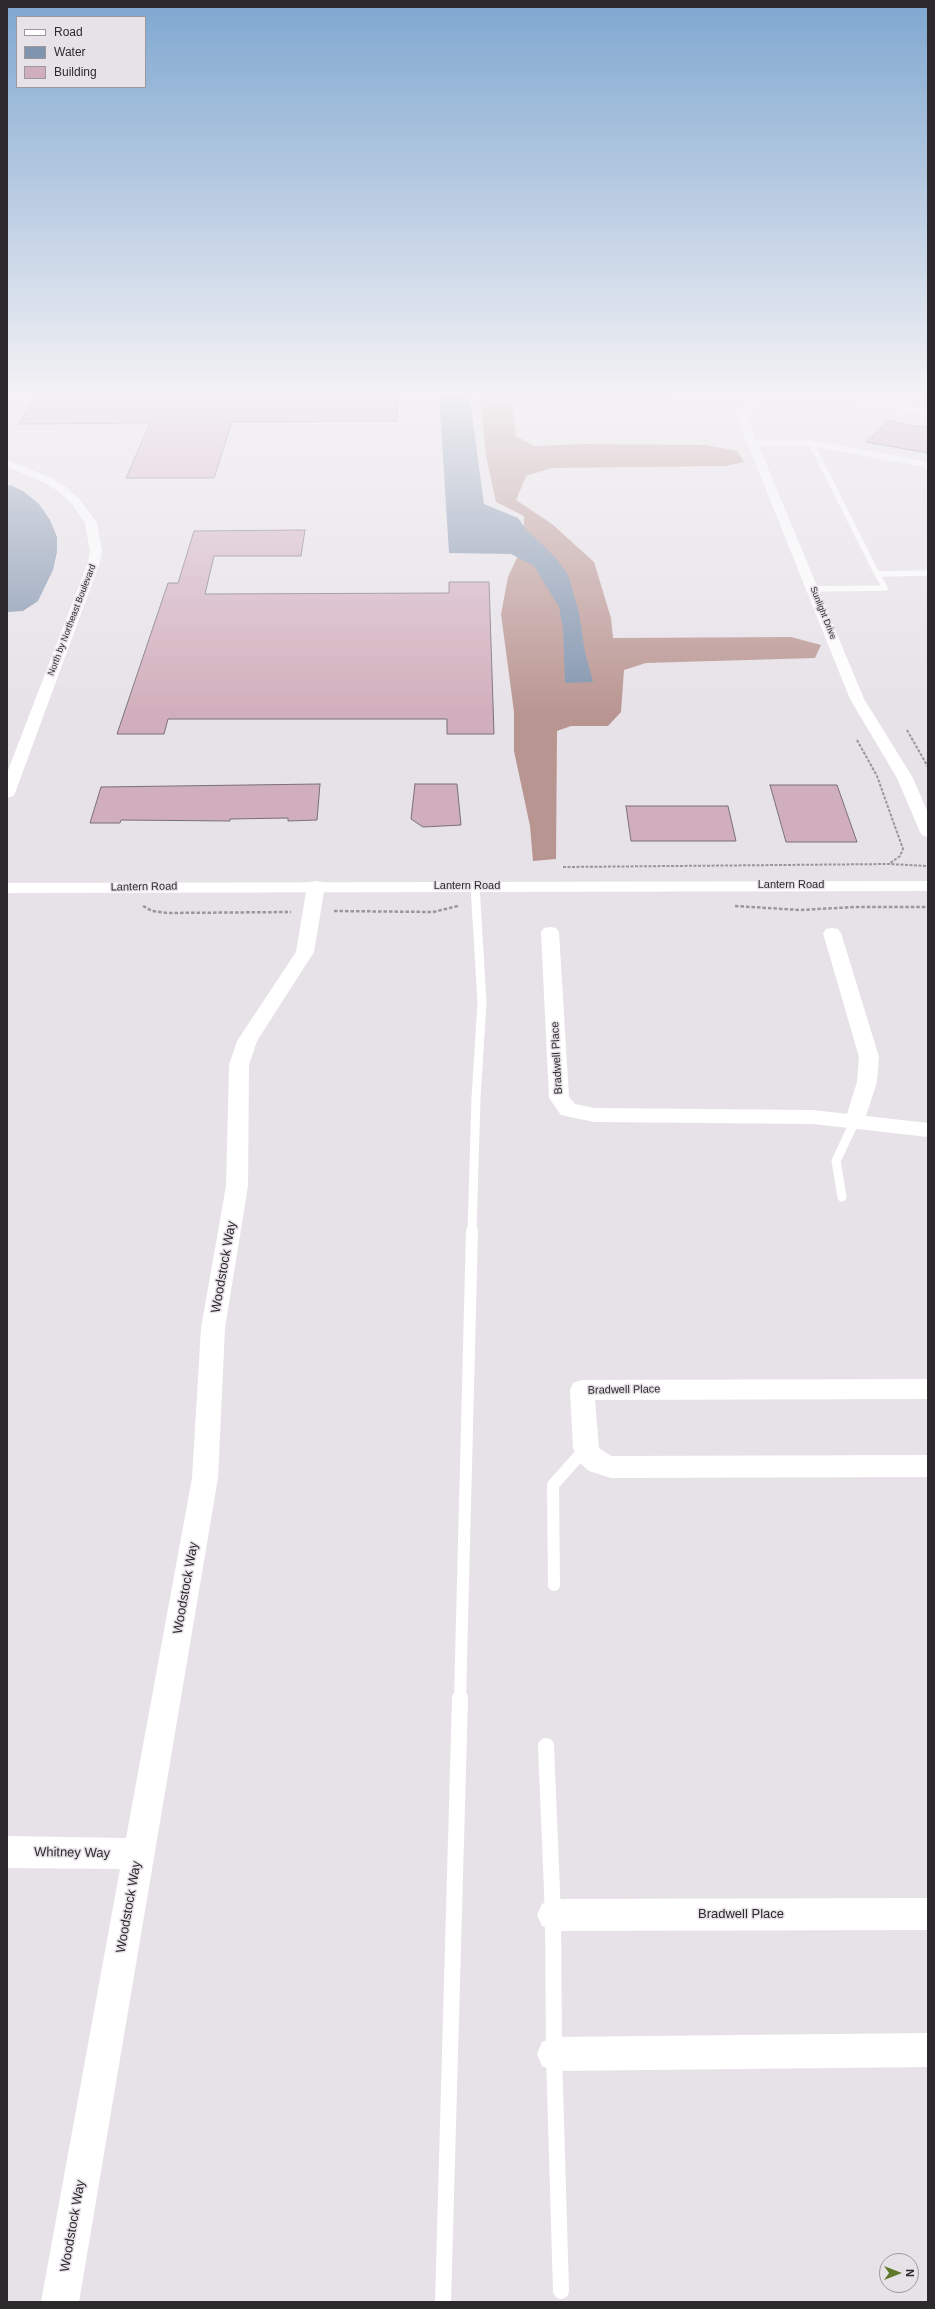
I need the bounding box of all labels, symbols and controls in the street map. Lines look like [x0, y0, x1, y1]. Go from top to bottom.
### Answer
legend [16, 16, 146, 88]
text: Road [54, 25, 83, 39]
text: Water [54, 45, 86, 59]
text: Building [54, 65, 97, 79]
street label: North by Northeast Boulevard [46, 563, 98, 677]
street label: Sunlight Drive [807, 585, 839, 641]
street label: Lantern Road [758, 878, 824, 892]
street label: Lantern Road [434, 879, 500, 893]
street label: Lantern Road [111, 880, 177, 894]
street label: Bradwell Place [549, 1021, 565, 1095]
street label: Woodstock Way [208, 1220, 240, 1314]
street label: Bradwell Place [588, 1383, 660, 1397]
street label: Woodstock Way [170, 1541, 202, 1635]
street label: Whitney Way [34, 1845, 110, 1861]
street label: Woodstock Way [113, 1860, 145, 1954]
street label: Bradwell Place [698, 1906, 784, 1922]
street label: Woodstock Way [57, 2179, 89, 2273]
north arrow [879, 2253, 919, 2293]
text: N [904, 2269, 916, 2277]

